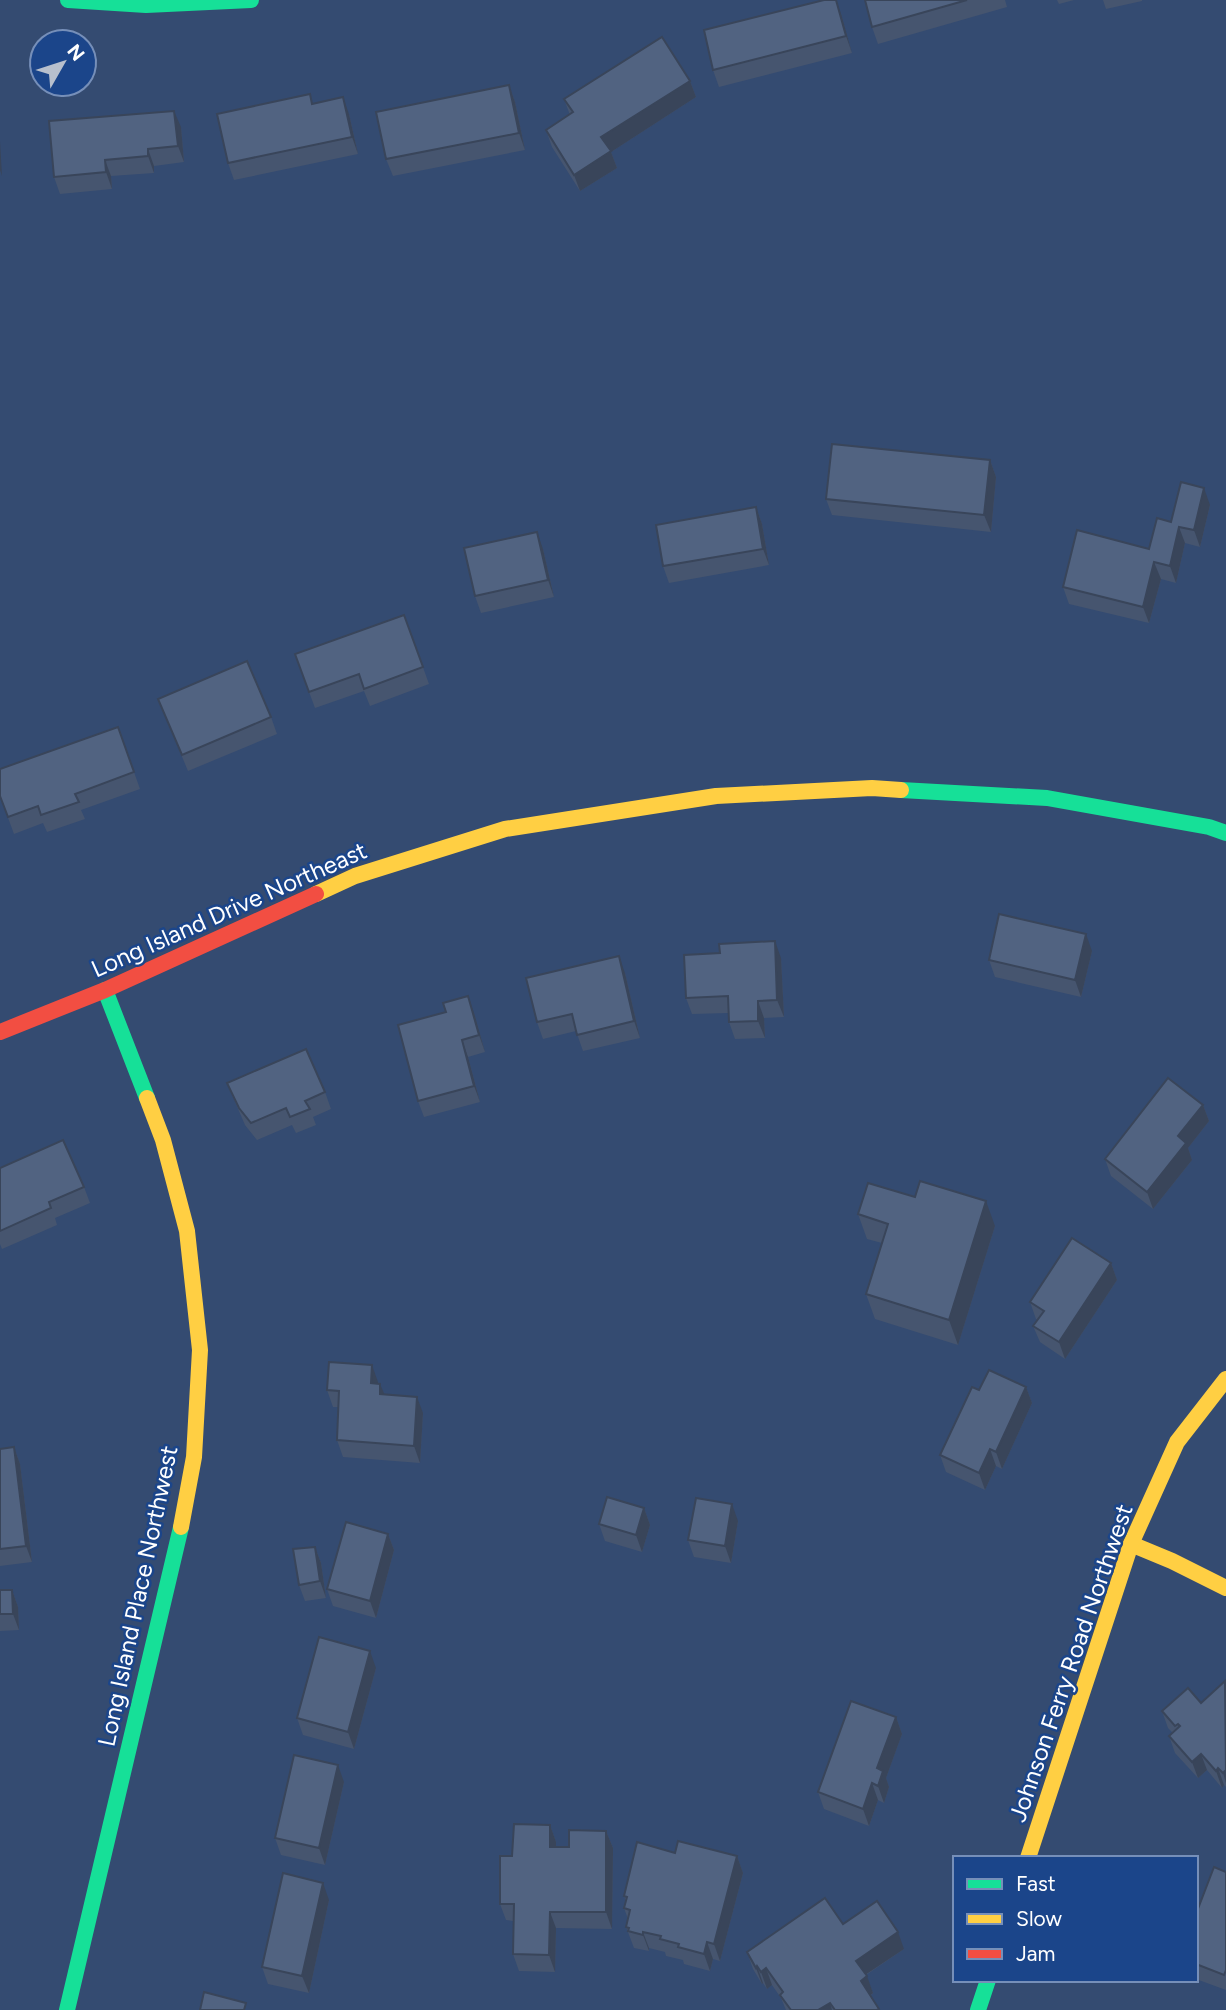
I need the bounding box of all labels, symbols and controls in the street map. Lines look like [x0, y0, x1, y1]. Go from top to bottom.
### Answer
north arrow [28, 28, 98, 98]
text: N [62, 40, 89, 66]
street label: Long Island Drive Northeast [87, 836, 371, 983]
street label: Long Island Place Northwest [91, 1443, 184, 1749]
street label: Johnson Ferry Road Northwest [1002, 1500, 1139, 1826]
legend [953, 1856, 1198, 1982]
text: Fast [1016, 1871, 1056, 1896]
text: Slow [1016, 1906, 1062, 1931]
text: Jam [1016, 1941, 1055, 1966]

